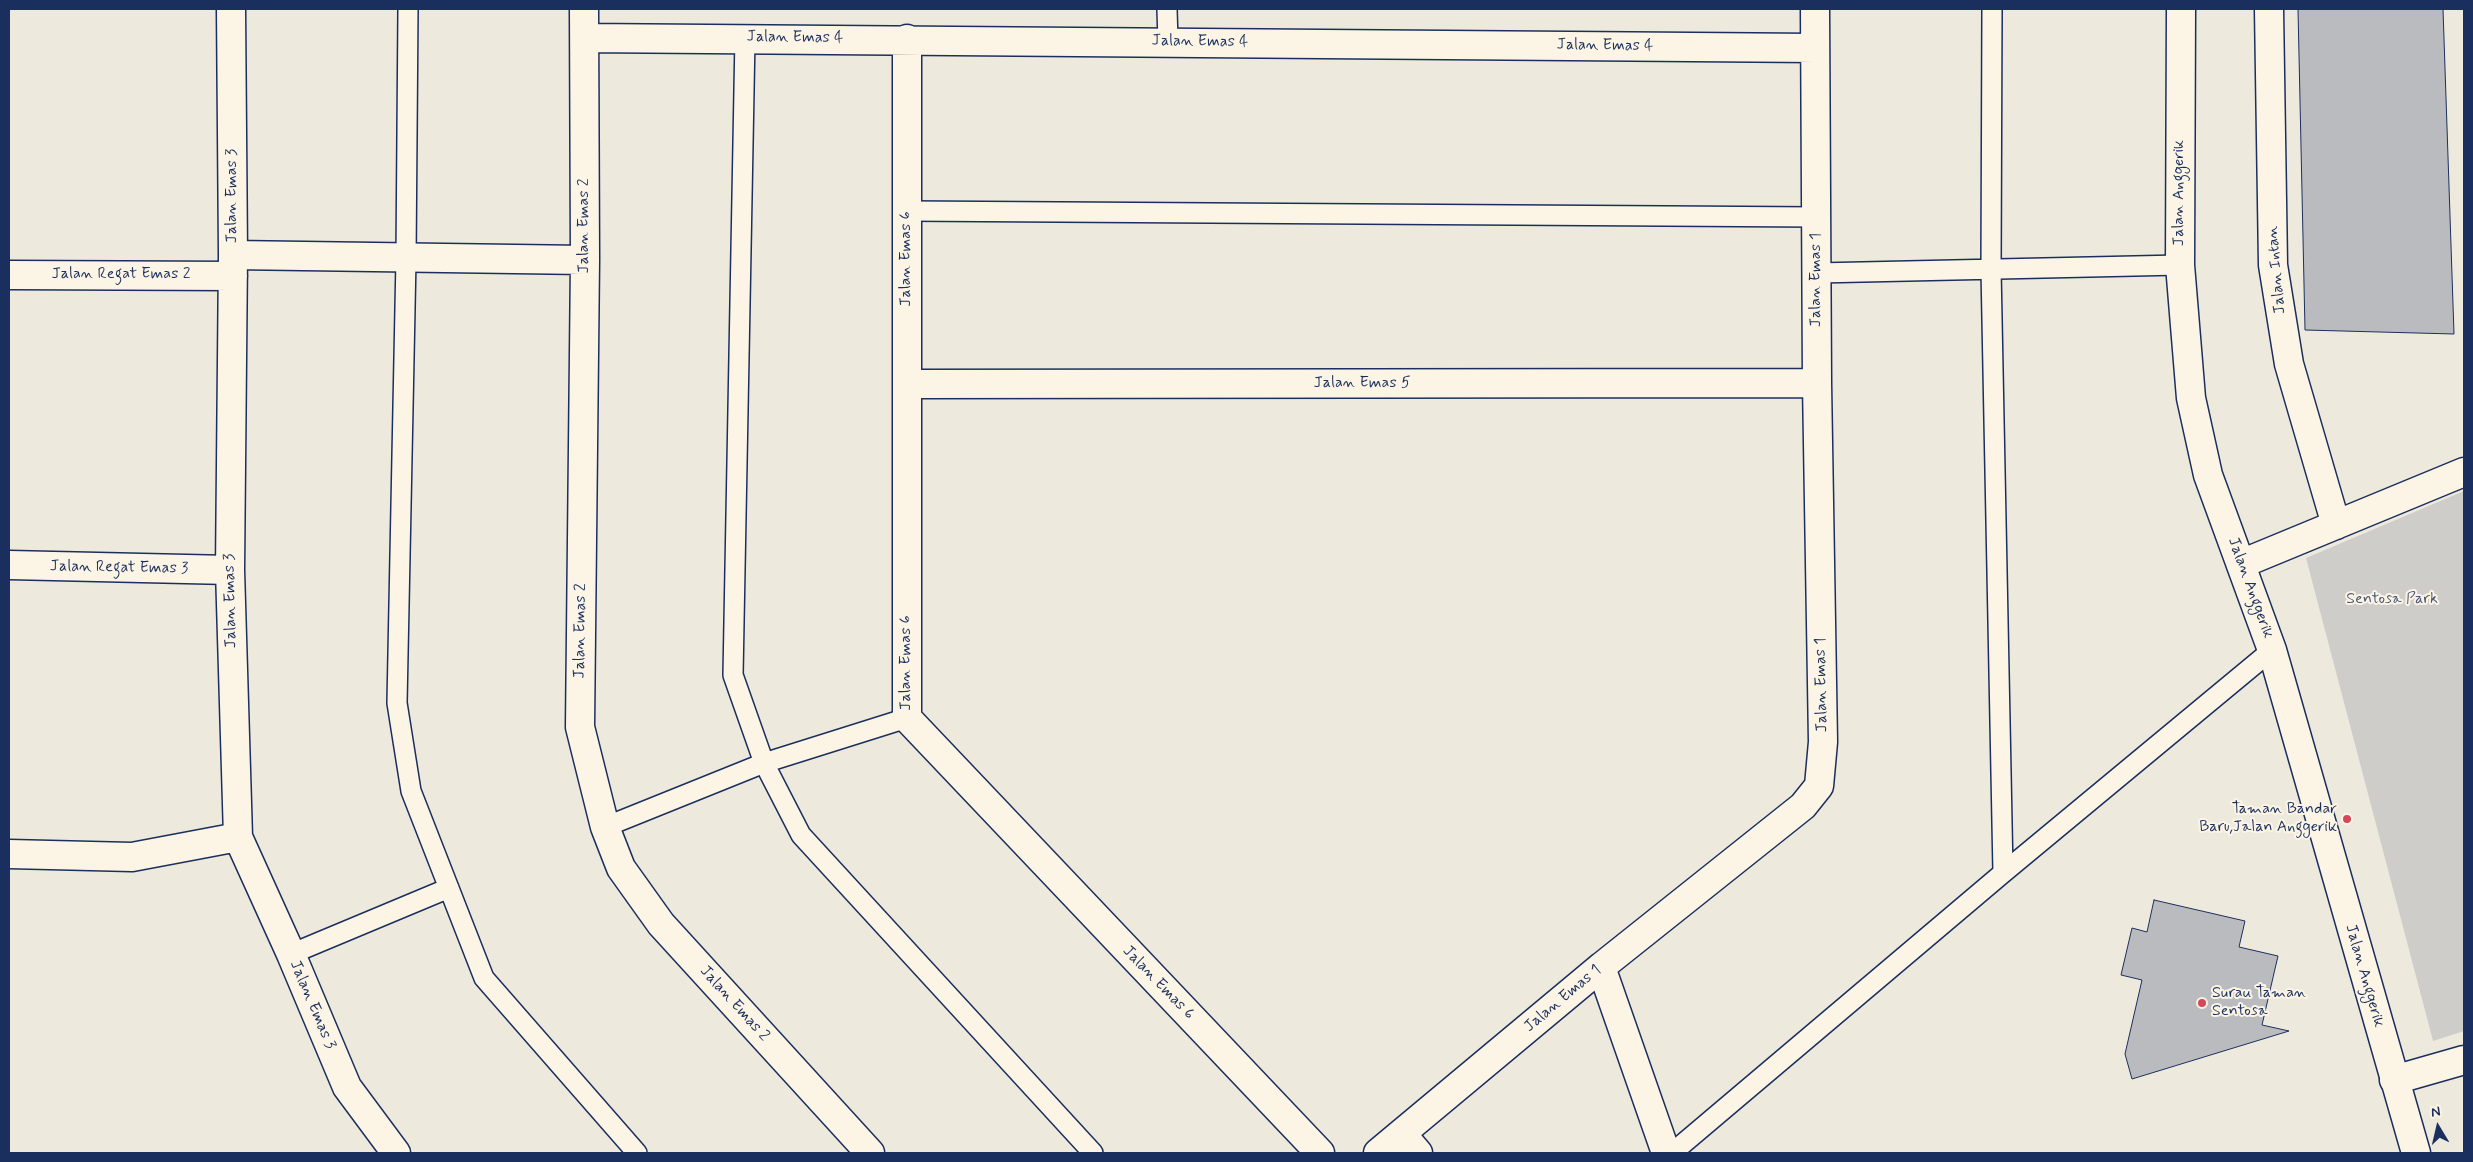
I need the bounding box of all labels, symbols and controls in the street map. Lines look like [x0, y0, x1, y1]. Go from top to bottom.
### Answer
street label: Jalan Emas 4 [746, 28, 844, 48]
street label: Jalan Emas 4 [1151, 32, 1249, 52]
street label: Jalan Emas 4 [1556, 36, 1654, 56]
street label: Jalan Anggerik [2170, 140, 2190, 246]
street label: Jalan Emas 3 [223, 149, 243, 243]
street label: Jalan Emas 2 [575, 178, 595, 274]
street label: Jalan Emas 6 [897, 211, 917, 307]
street label: Jalan Intan [2264, 225, 2290, 315]
street label: Jalan Emas 1 [1807, 233, 1827, 327]
street label: Jalan Regat Emas 2 [52, 265, 190, 285]
street label: Jalan Emas 5 [1314, 374, 1410, 394]
street label: Jalan Anggerik [2223, 535, 2277, 641]
street label: Jalan Emas 3 [221, 554, 241, 648]
street label: Jalan Regat Emas 3 [50, 557, 188, 579]
street label: Jalan Emas 2 [571, 583, 591, 679]
park label: Sentosa Park [2346, 590, 2438, 610]
street label: Jalan Emas 6 [897, 615, 917, 711]
street label: Jalan Emas 1 [1812, 638, 1832, 732]
place label: Taman Bandar Baru,Jalan Anggerik [2199, 800, 2337, 838]
marker: Taman Bandar Baru,Jalan Anggerik [2341, 813, 2353, 825]
street label: Jalan Anggerik [2340, 922, 2388, 1030]
street label: Jalan Emas 6 [1118, 942, 1198, 1024]
street label: Jalan Emas 3 [285, 958, 339, 1052]
street label: Jalan Emas 1 [1521, 961, 1605, 1037]
street label: Jalan Emas 2 [695, 962, 773, 1046]
place label: Surau Taman Sentosa [2212, 984, 2306, 1022]
marker: Surau Taman Sentosa [2196, 997, 2208, 1009]
north arrow [2413, 1102, 2463, 1152]
text: N [2430, 1103, 2442, 1122]

